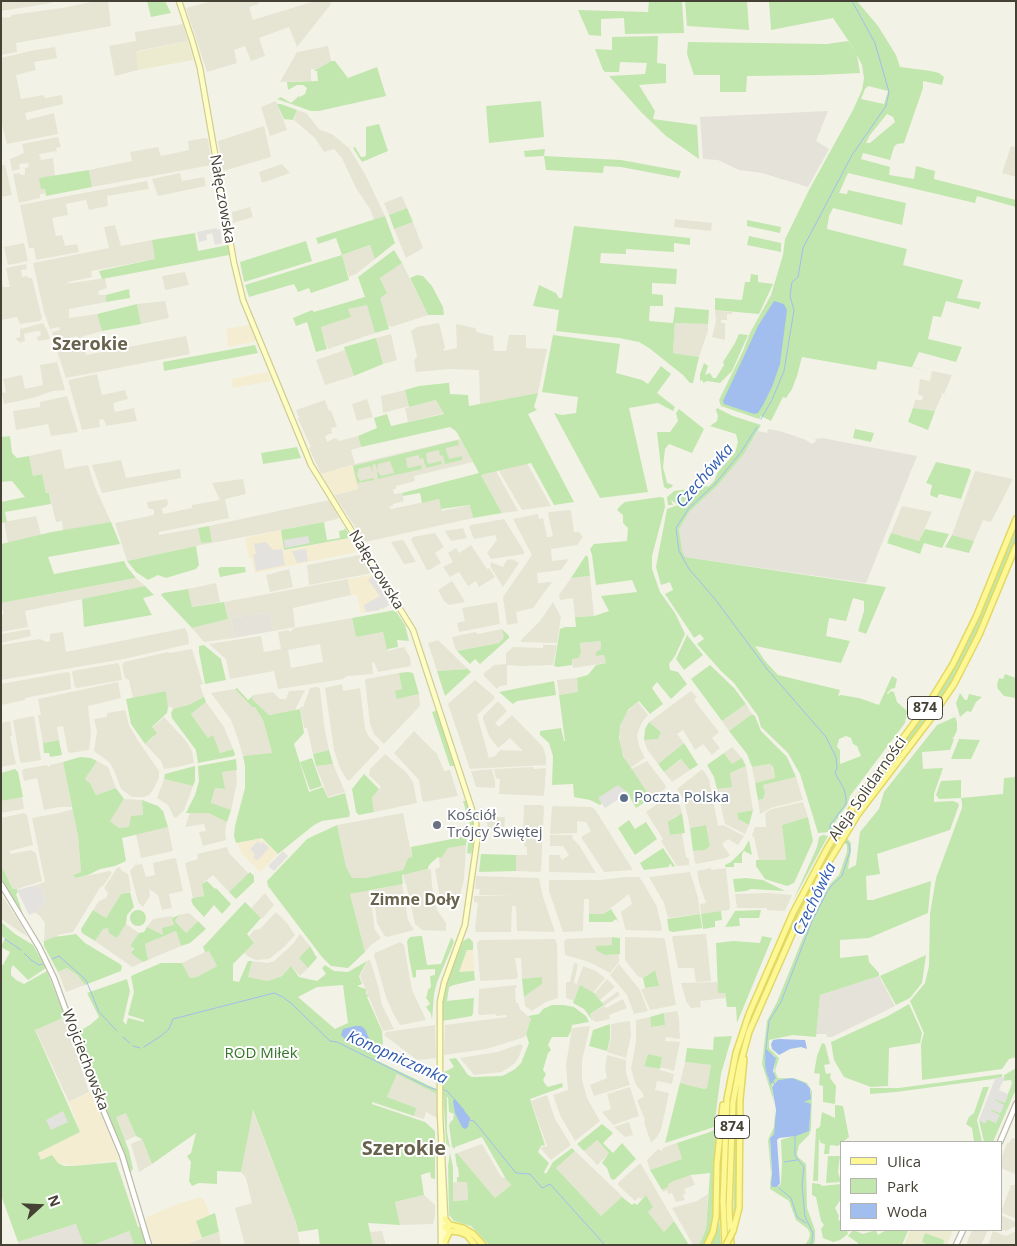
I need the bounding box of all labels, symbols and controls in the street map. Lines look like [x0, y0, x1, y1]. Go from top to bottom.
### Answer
street label: Nałęczowska [205, 153, 239, 245]
district label: Szerokie [52, 334, 128, 356]
water label: Czechówka [672, 440, 738, 512]
street label: Nałęczowska [345, 527, 407, 613]
road number: 874 [908, 696, 942, 720]
street label: Aleja Solidarności [825, 734, 911, 844]
place label: Poczta Polska [634, 789, 729, 807]
marker: Poczta Polska [618, 792, 630, 804]
place label: Kościół Trójcy Świętej [447, 807, 542, 842]
marker: Kościół Trójcy Świętej [431, 819, 443, 831]
water label: Czechówka [789, 860, 841, 938]
district label: Zimne Doły [370, 890, 460, 910]
street label: Wojciechowska [58, 1007, 112, 1113]
water label: Konopniczanka [344, 1027, 450, 1089]
park label: ROD Miłek [224, 1045, 298, 1063]
road number: 874 [714, 1116, 750, 1138]
district label: Szerokie [362, 1137, 446, 1161]
legend [840, 1141, 1002, 1231]
text: Ulica [887, 1151, 921, 1171]
text: Park [887, 1176, 918, 1196]
north arrow [15, 1181, 65, 1231]
text: N [44, 1192, 65, 1209]
text: Woda [887, 1201, 927, 1221]

